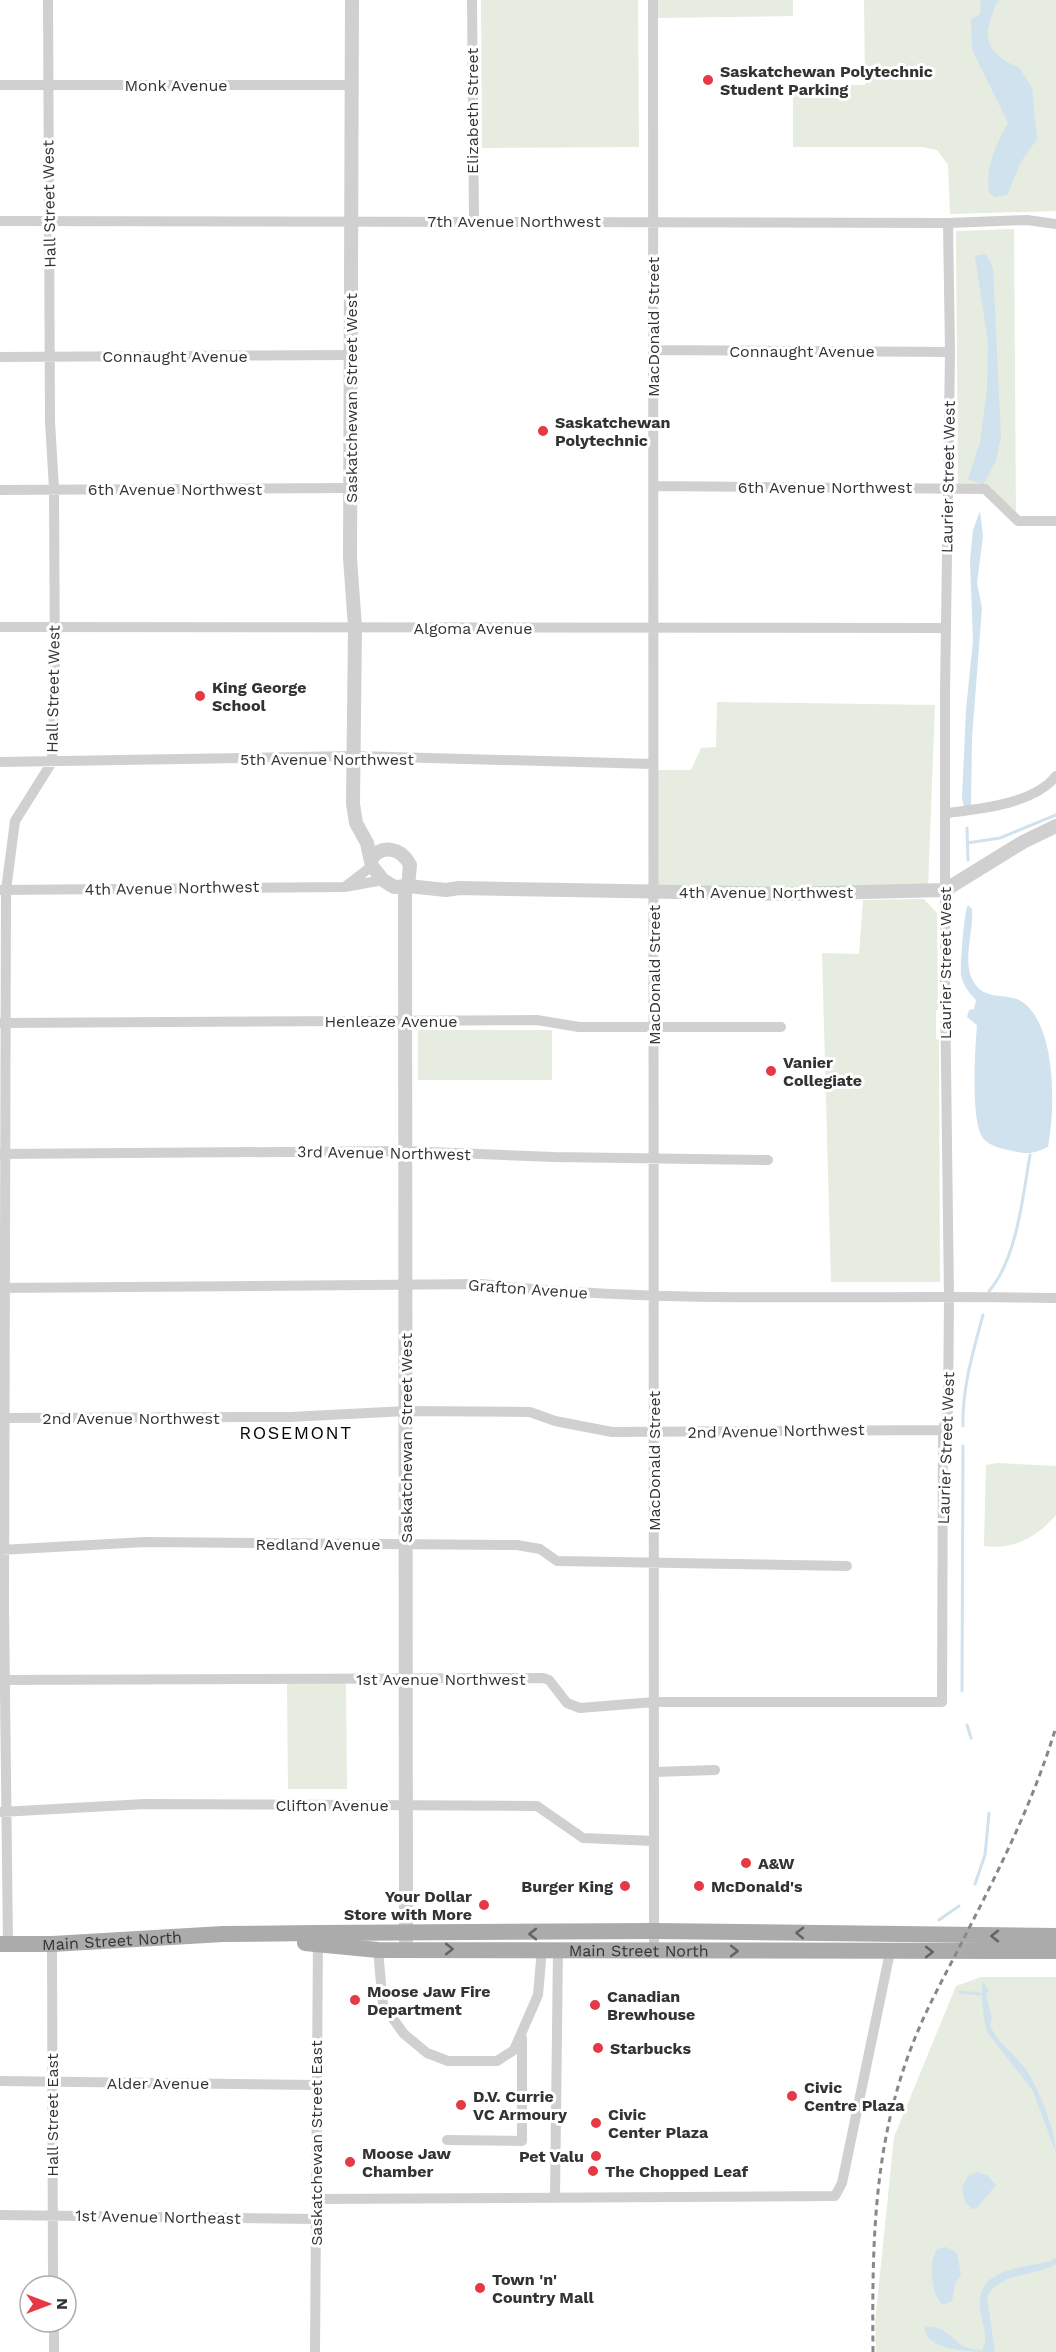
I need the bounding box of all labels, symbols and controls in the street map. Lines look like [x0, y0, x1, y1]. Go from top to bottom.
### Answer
street label: Elizabeth Street [463, 48, 482, 174]
place label: Saskatchewan Polytechnic Student Parking [720, 62, 933, 99]
marker: Saskatchewan Polytechnic Student Parking [701, 73, 715, 87]
street label: Monk Avenue [124, 76, 228, 95]
street label: Hall Street West [38, 140, 60, 268]
street label: 7th Avenue Northwest [427, 212, 601, 231]
street label: MacDonald Street [644, 257, 663, 397]
street label: Saskatchewan Street West [342, 293, 361, 503]
street label: Connaught Avenue [729, 342, 875, 361]
street label: Connaught Avenue [102, 347, 248, 366]
street label: Laurier Street West [937, 400, 959, 553]
place label: Saskatchewan Polytechnic [555, 413, 670, 450]
marker: Saskatchewan Polytechnic [536, 424, 550, 438]
street label: 6th Avenue Northwest [738, 478, 913, 497]
street label: 6th Avenue Northwest [88, 480, 263, 499]
street label: Algoma Avenue [414, 619, 532, 638]
street label: Hall Street West [42, 625, 64, 753]
place label: King George School [212, 678, 307, 715]
marker: King George School [193, 689, 207, 703]
street label: 5th Avenue Northwest [240, 750, 414, 769]
street label: 4th Avenue Northwest [85, 877, 260, 899]
street label: 4th Avenue Northwest [679, 883, 854, 902]
street label: Laurier Street West [936, 886, 955, 1039]
street label: MacDonald Street [645, 905, 664, 1045]
street label: Henleaze Avenue [325, 1012, 458, 1031]
place label: Vanier Collegiate [783, 1053, 862, 1090]
marker: Vanier Collegiate [764, 1064, 778, 1078]
street label: 3rd Avenue Northwest [297, 1142, 471, 1164]
street label: Grafton Avenue [467, 1275, 589, 1303]
street label: Saskatchewan Street West [397, 1333, 416, 1543]
street label: Laurier Street West [934, 1371, 958, 1525]
street label: MacDonald Street [645, 1391, 664, 1531]
street label: 2nd Avenue Northwest [42, 1409, 220, 1428]
street label: 2nd Avenue Northwest [687, 1420, 865, 1442]
district label: ROSEMONT [239, 1422, 353, 1443]
street label: Redland Avenue [256, 1535, 380, 1554]
street label: 1st Avenue Northwest [356, 1670, 526, 1689]
street label: Clifton Avenue [275, 1796, 389, 1815]
place label: A&W [758, 1854, 795, 1873]
marker: A&W [739, 1856, 753, 1870]
place label: Burger King [521, 1877, 613, 1896]
place label: McDonald's [711, 1877, 803, 1896]
marker: Burger King [618, 1879, 632, 1893]
marker: McDonald's [692, 1879, 706, 1893]
place label: Your Dollar Store with More [344, 1887, 472, 1924]
marker: Your Dollar Store with More [477, 1898, 491, 1912]
street label: Main Street North [42, 1927, 182, 1954]
one-way arrow [796, 1927, 805, 1940]
one-way arrow [528, 1928, 537, 1940]
one-way arrow [991, 1930, 1000, 1942]
street label: Main Street North [569, 1941, 709, 1960]
one-way arrow [445, 1943, 454, 1955]
one-way arrow [729, 1945, 738, 1957]
one-way arrow [924, 1946, 933, 1958]
place label: Moose Jaw Fire Department [367, 1982, 491, 2019]
place label: Canadian Brewhouse [607, 1987, 695, 2024]
marker: Moose Jaw Fire Department [348, 1993, 362, 2007]
marker: Canadian Brewhouse [588, 1998, 602, 2012]
place label: Starbucks [610, 2039, 691, 2058]
street label: Saskatchewan Street East [307, 2040, 326, 2246]
marker: Starbucks [591, 2041, 605, 2055]
street label: Hall Street East [43, 2053, 62, 2177]
street label: Alder Avenue [107, 2074, 209, 2093]
place label: Civic Centre Plaza [804, 2078, 905, 2115]
place label: D.V. Currie VC Armoury [473, 2087, 568, 2124]
marker: Civic Centre Plaza [785, 2089, 799, 2103]
marker: D.V. Currie VC Armoury [454, 2098, 468, 2112]
place label: Civic Center Plaza [608, 2105, 709, 2142]
marker: Civic Center Plaza [589, 2116, 603, 2130]
place label: Moose Jaw Chamber [362, 2144, 451, 2181]
place label: Pet Valu [519, 2147, 584, 2166]
marker: Pet Valu [589, 2149, 603, 2163]
marker: Moose Jaw Chamber [343, 2155, 357, 2169]
place label: The Chopped Leaf [605, 2162, 748, 2181]
marker: The Chopped Leaf [586, 2164, 600, 2178]
street label: 1st Avenue Northeast [75, 2206, 241, 2228]
place label: Town 'n' Country Mall [492, 2270, 594, 2307]
north arrow [18, 2274, 78, 2334]
marker: Town 'n' Country Mall [473, 2281, 487, 2295]
text: N [53, 2298, 72, 2310]

